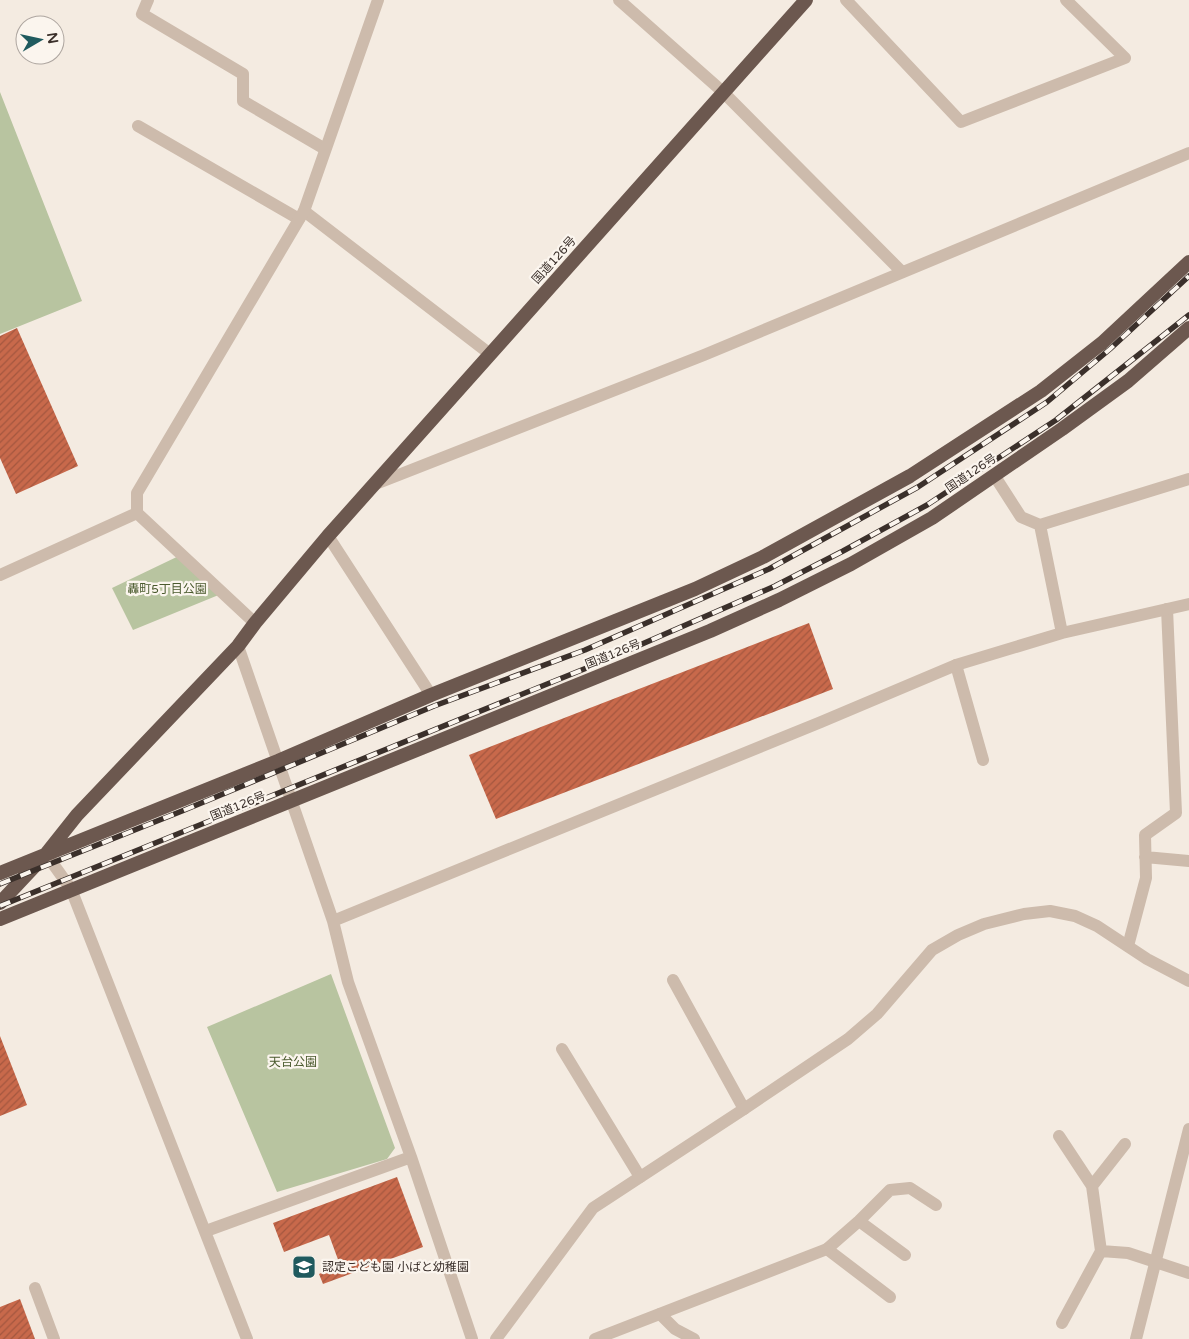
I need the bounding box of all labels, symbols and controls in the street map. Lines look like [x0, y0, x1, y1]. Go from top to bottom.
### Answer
north arrow [15, 15, 65, 65]
text: N [43, 31, 62, 45]
street label: 国道126号 [529, 234, 579, 286]
street label: 国道126号 [943, 451, 999, 495]
park label: 轟町5丁目公園 [127, 582, 207, 596]
street label: 国道126号 [583, 637, 643, 671]
street label: 国道126号 [208, 789, 268, 823]
park label: 天台公園 [269, 1055, 317, 1069]
school or university icon: 認定こども園 小ばと幼稚園 [291, 1254, 317, 1280]
place label: 認定こども園 小ばと幼稚園 [322, 1260, 469, 1274]

